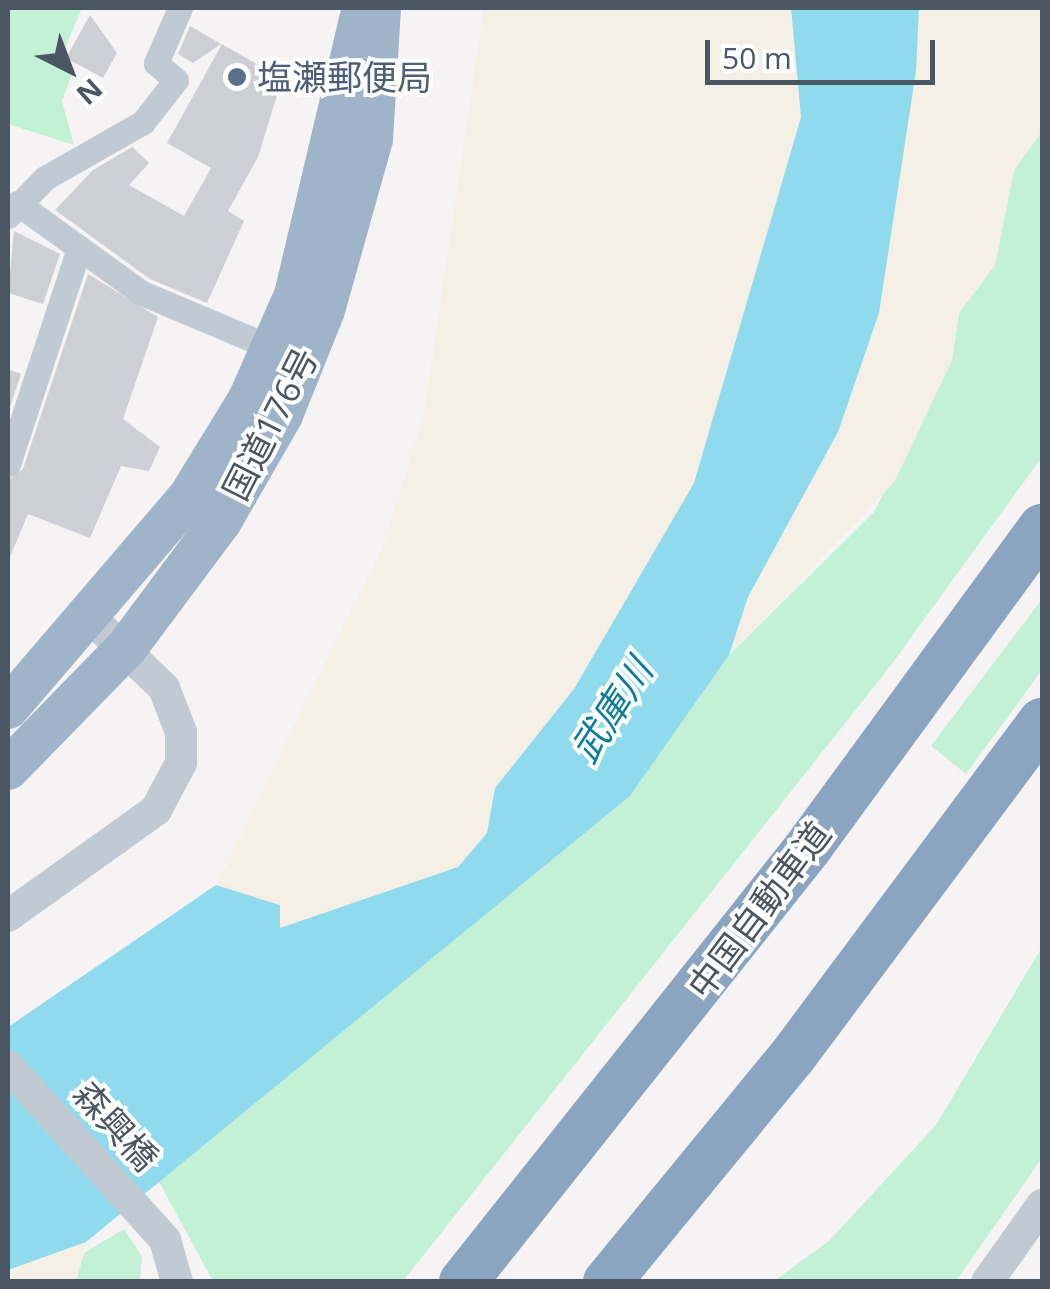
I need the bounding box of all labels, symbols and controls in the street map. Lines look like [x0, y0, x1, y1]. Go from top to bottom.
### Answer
north arrow [20, 20, 120, 120]
scale bar [710, 20, 940, 82]
text: 50 m [722, 37, 792, 78]
place label: 塩瀬郵便局 [257, 56, 432, 98]
marker: 塩瀬郵便局 [226, 66, 248, 88]
text: N [69, 71, 111, 114]
street label: 国道176号 [214, 341, 326, 507]
water label: 武庫川 [561, 650, 661, 770]
street label: 中国自動車道 [679, 814, 839, 1006]
street label: 森興橋 [65, 1073, 167, 1179]

